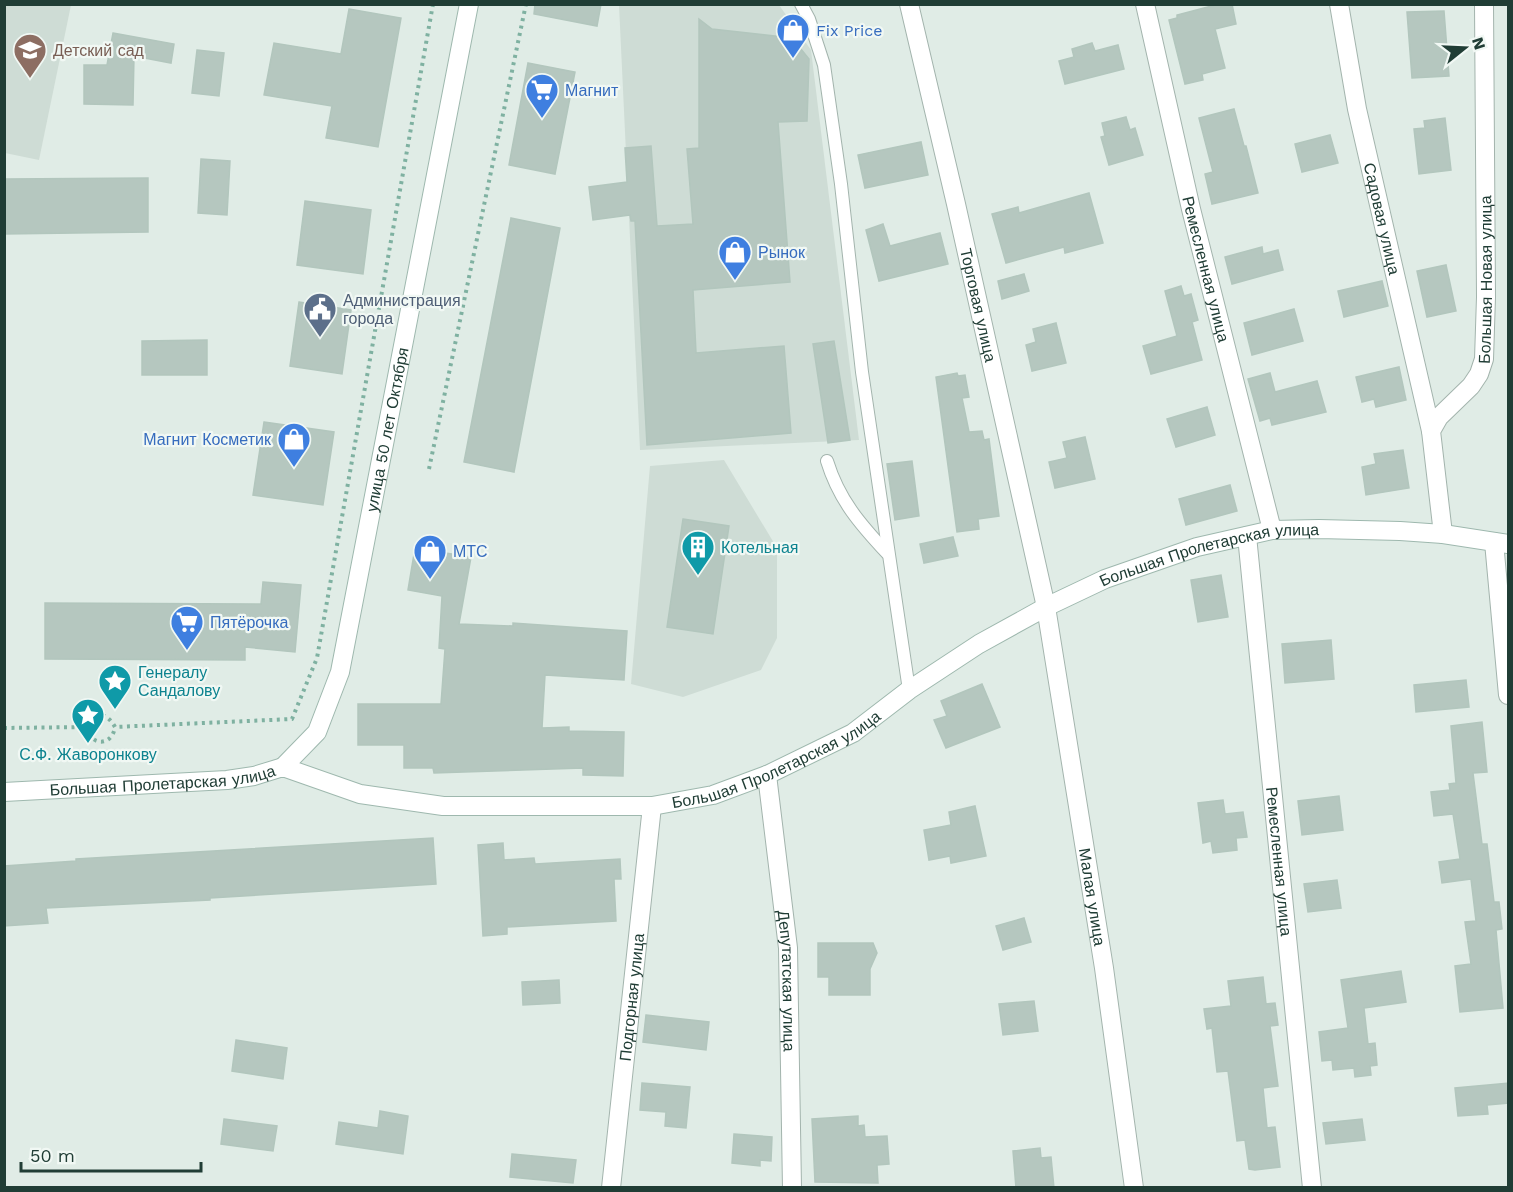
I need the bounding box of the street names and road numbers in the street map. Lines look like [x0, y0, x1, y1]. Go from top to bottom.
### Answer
street label: Садовая улица [1360, 161, 1404, 277]
street label: Ремесленная улица [1179, 194, 1234, 344]
street label: Большая Новая улица [1474, 195, 1496, 364]
street label: Торговая улица [957, 246, 1001, 364]
street label: улица 50 лет Октября [362, 346, 412, 513]
street label: Большая Пролетарская улица [1096, 519, 1319, 590]
street label: Большая Пролетарская улица [670, 706, 884, 812]
street label: Большая Пролетарская улица [49, 760, 278, 799]
street label: Ремесленная улица [1263, 786, 1296, 937]
street label: Малая улица [1075, 847, 1110, 947]
street label: Депутатская улица [774, 909, 799, 1052]
street label: Подгорная улица [615, 932, 648, 1062]

